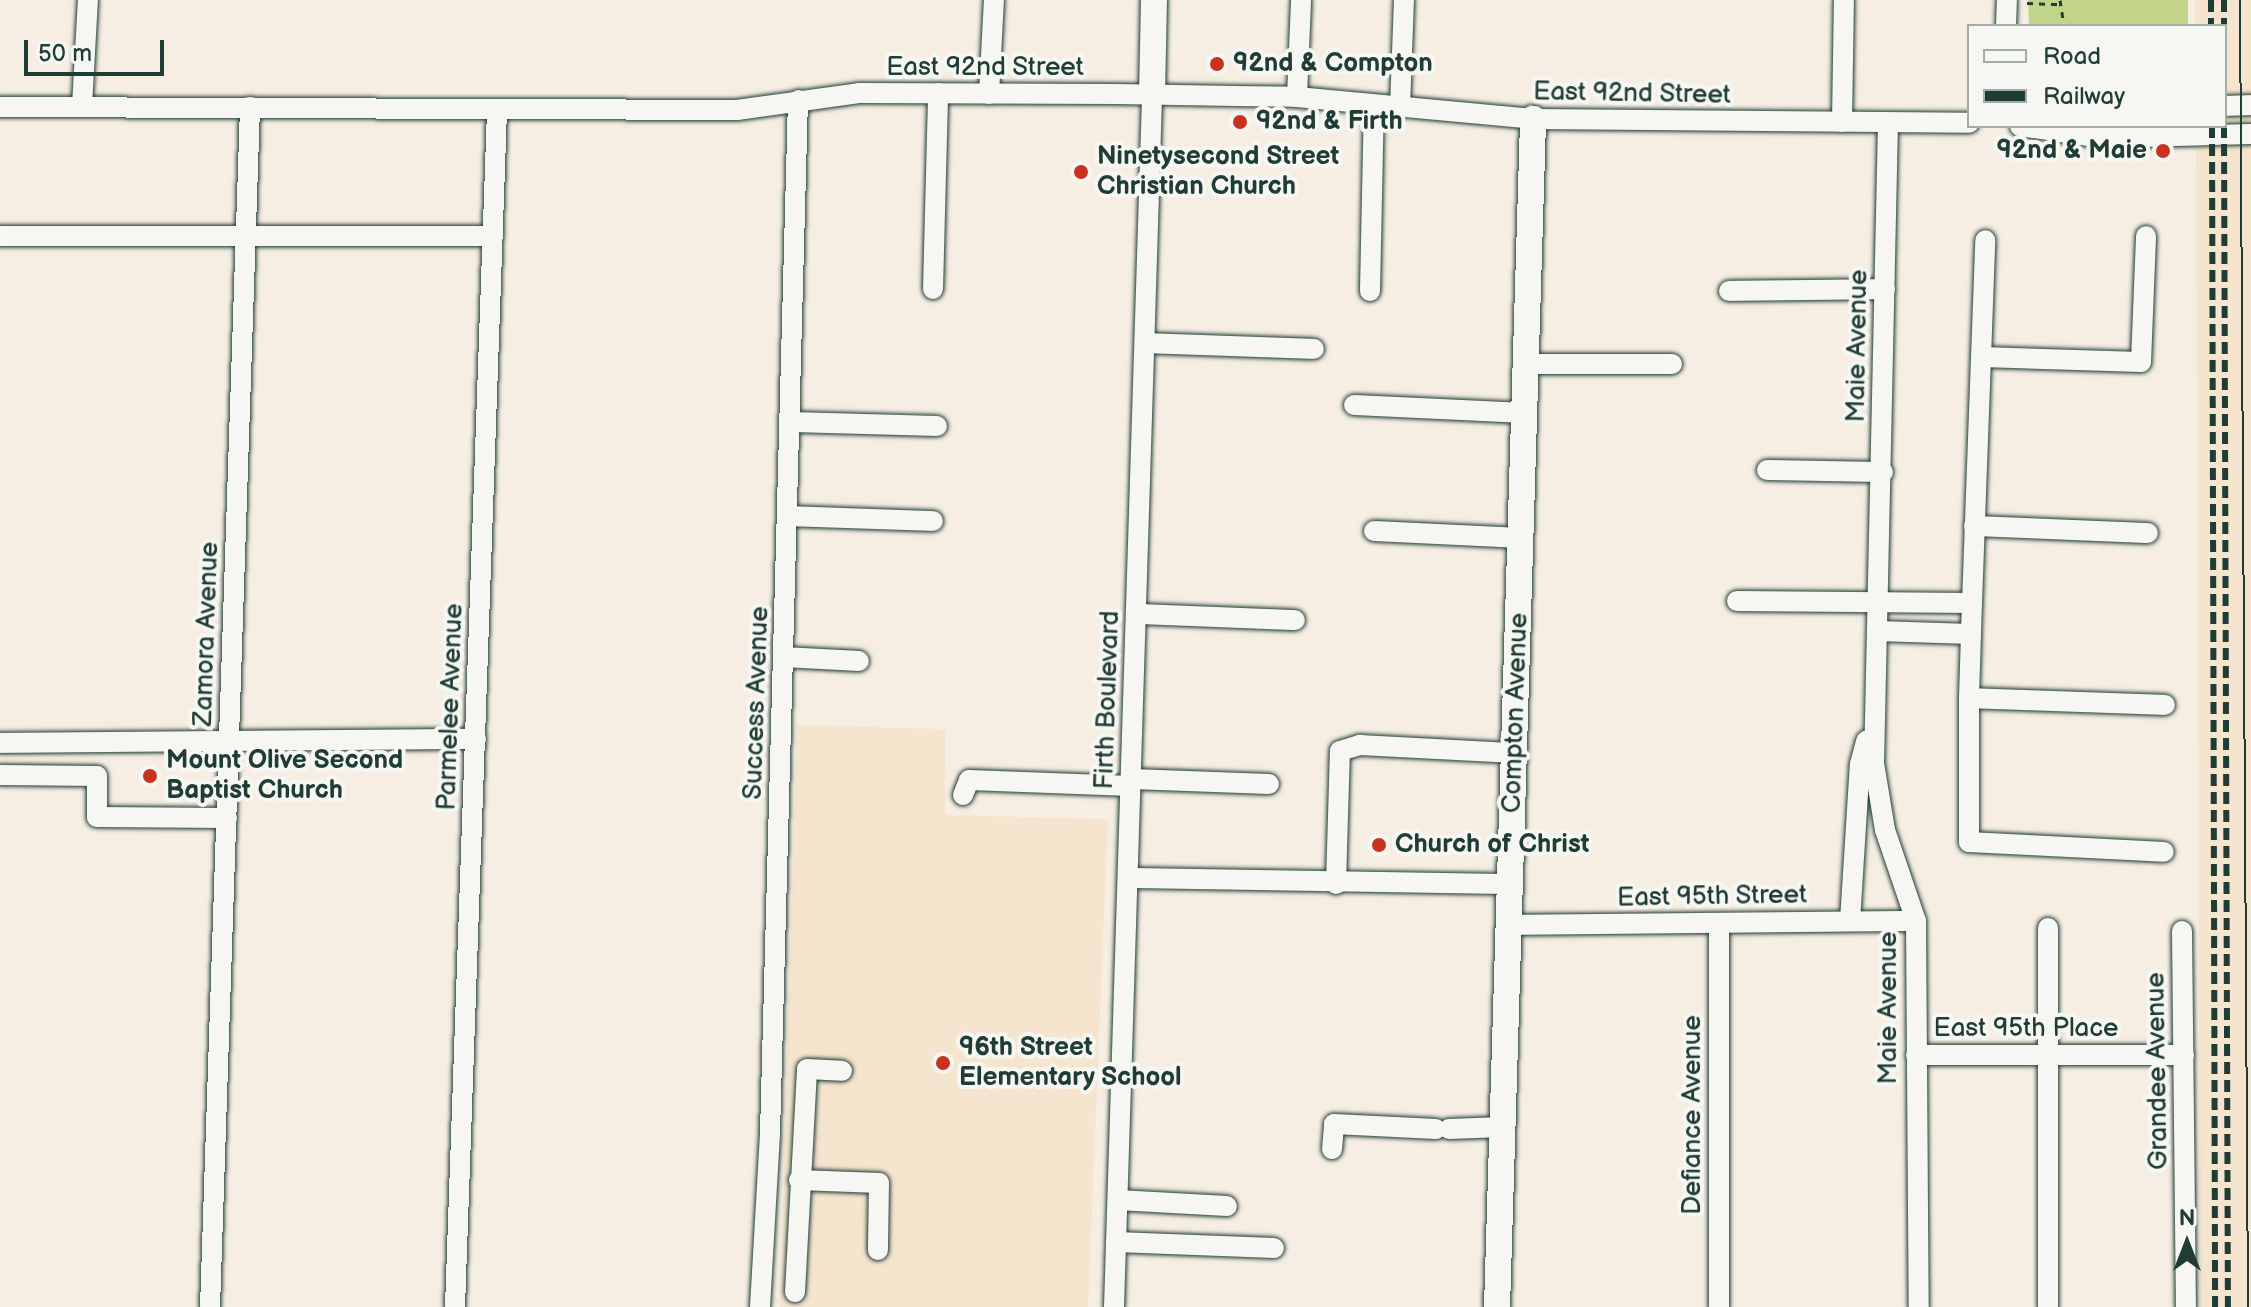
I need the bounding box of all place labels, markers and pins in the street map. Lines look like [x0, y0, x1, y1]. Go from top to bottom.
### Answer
place label: 92nd & Compton [1233, 48, 1433, 80]
marker: 92nd & Compton [1208, 55, 1226, 73]
place label: 92nd & Firth [1256, 106, 1403, 138]
marker: 92nd & Firth [1231, 113, 1249, 131]
place label: 92nd & Maie [1997, 135, 2147, 167]
place label: Ninetysecond Street Christian Church [1097, 141, 1339, 202]
marker: 92nd & Maie [2154, 142, 2172, 160]
marker: Ninetysecond Street Christian Church [1072, 163, 1090, 181]
place label: Mount Olive Second Baptist Church [166, 745, 403, 806]
marker: Mount Olive Second Baptist Church [141, 767, 159, 785]
place label: Church of Christ [1395, 829, 1589, 861]
marker: Church of Christ [1370, 836, 1388, 854]
place label: 96th Street Elementary School [959, 1032, 1182, 1094]
marker: 96th Street Elementary School [934, 1054, 952, 1072]

